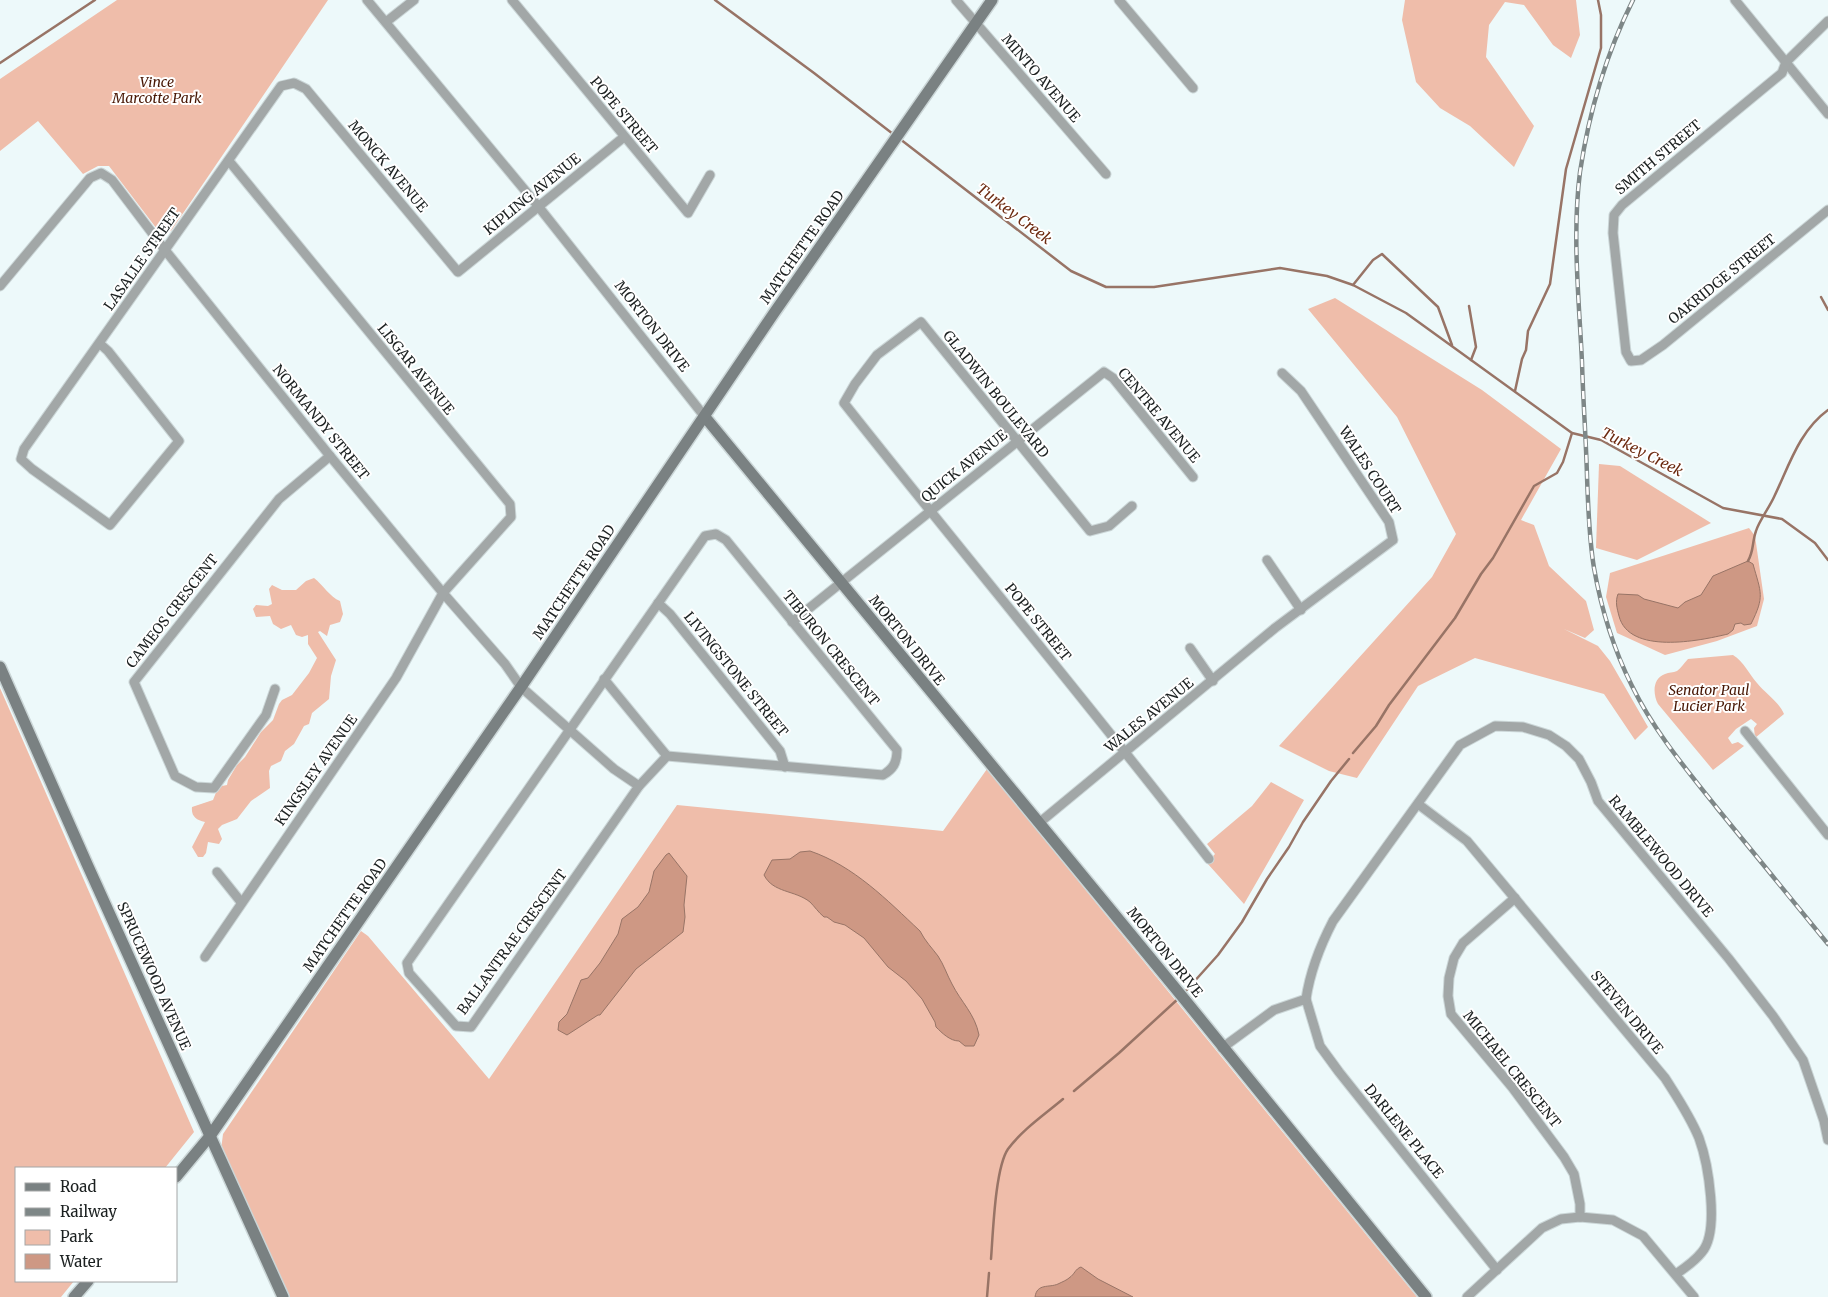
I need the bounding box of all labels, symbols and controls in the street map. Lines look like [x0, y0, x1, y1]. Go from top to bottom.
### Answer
street label: MINTO AVENUE [998, 30, 1084, 126]
park label: Vince Marcotte Park [111, 73, 202, 107]
street label: POPE STREET [587, 73, 662, 157]
street label: MONCK AVENUE [344, 116, 432, 216]
street label: SMITH STREET [1611, 116, 1705, 198]
street label: KIPLING AVENUE [480, 149, 584, 239]
water label: Turkey Creek [973, 179, 1056, 249]
street label: MATCHETTE ROAD [756, 186, 848, 307]
street label: LASALLE STREET [100, 204, 184, 314]
street label: OAKRIDGE STREET [1665, 230, 1780, 328]
street label: MORTON DRIVE [611, 277, 693, 375]
street label: LISGAR AVENUE [374, 320, 458, 418]
street label: GLADWIN BOULEVARD [939, 327, 1053, 462]
street label: NORMANDY STREET [269, 361, 373, 484]
street label: CENTRE AVENUE [1114, 364, 1204, 466]
street label: WALES COURT [1335, 422, 1405, 517]
water label: Turkey Creek [1598, 423, 1687, 481]
street label: QUICK AVENUE [917, 426, 1011, 506]
street label: MATCHETTE ROAD [529, 521, 619, 643]
street label: CAMEOS CRESCENT [122, 550, 222, 671]
street label: POPE STREET [1001, 579, 1075, 665]
street label: TIBURON CRESCENT [779, 587, 883, 710]
street label: MORTON DRIVE [865, 591, 949, 689]
street label: LIVINGSTONE STREET [680, 608, 792, 740]
street label: WALES AVENUE [1100, 674, 1197, 757]
park label: Senator Paul Lucier Park [1669, 681, 1749, 715]
street label: KINGSLEY AVENUE [271, 711, 361, 829]
street label: RAMBLEWOOD DRIVE [1605, 792, 1717, 920]
street label: MATCHETTE ROAD [299, 854, 391, 975]
street label: BALLANTRAE CRESCENT [453, 866, 571, 1018]
street label: SPRUCEWOOD AVENUE [113, 899, 195, 1053]
street label: MORTON DRIVE [1123, 903, 1207, 1001]
street label: STEVEN DRIVE [1587, 967, 1667, 1057]
street label: MICHAEL CRESCENT [1459, 1007, 1565, 1131]
street label: DARLENE PLACE [1361, 1080, 1448, 1182]
legend [15, 1167, 178, 1282]
text: Road [60, 1177, 96, 1196]
text: Railway [60, 1202, 117, 1221]
text: Park [60, 1227, 94, 1246]
text: Water [59, 1252, 103, 1271]

